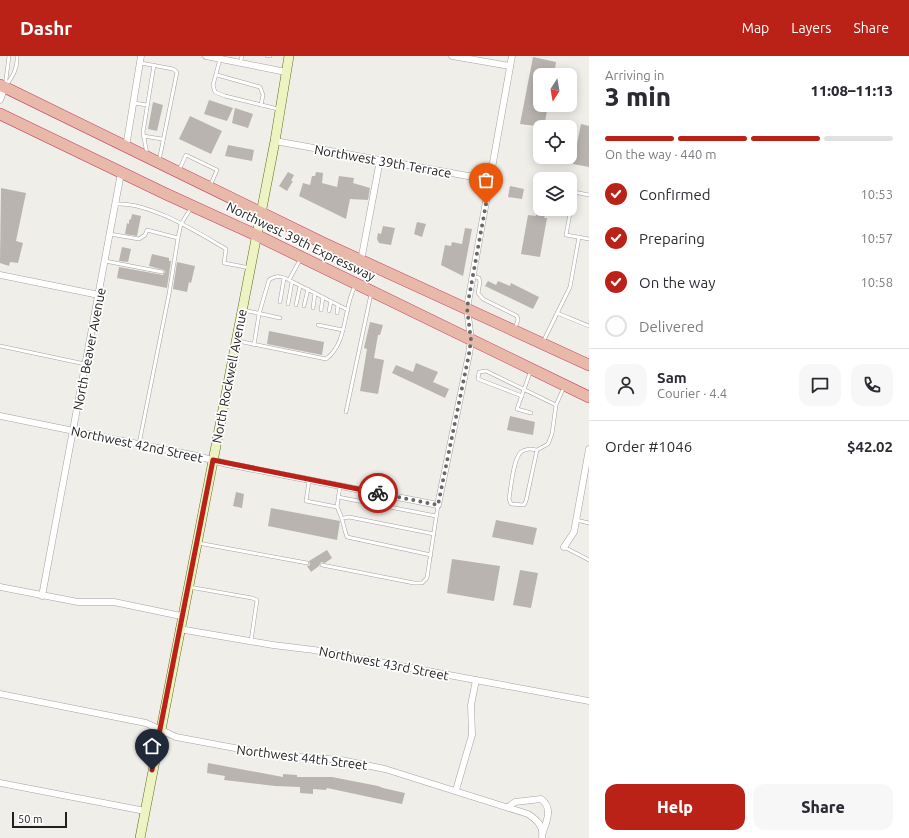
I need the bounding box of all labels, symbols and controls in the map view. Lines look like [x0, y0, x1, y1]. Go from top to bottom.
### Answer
text: Dashr [20, 17, 72, 39]
text: Map [742, 20, 769, 36]
text: Layers [791, 20, 831, 36]
text: Share [853, 20, 889, 36]
north arrow [533, 68, 577, 112]
map controls [533, 68, 577, 216]
text: Arriving in [605, 68, 664, 82]
text: 3 min [605, 82, 671, 111]
text: 11:08–11:13 [810, 82, 893, 99]
button: locate [533, 120, 577, 164]
street label: Northwest 39th Terrace [313, 142, 453, 180]
text: On the way · 440 m [605, 147, 717, 161]
pin [469, 163, 503, 204]
icon: bag [475, 169, 497, 191]
button: layers [533, 172, 577, 216]
icon: check [605, 183, 627, 205]
text: Confirmed [639, 186, 711, 203]
text: 10:53 [860, 187, 893, 201]
street label: Northwest 39th Expressway [224, 199, 378, 283]
icon: check [605, 227, 627, 249]
text: Preparing [639, 230, 705, 247]
text: 10:57 [860, 231, 893, 245]
icon: check [605, 271, 627, 293]
text: On the way [639, 274, 715, 291]
text: 10:58 [860, 275, 893, 289]
street label: North Beaver Avenue [70, 286, 108, 412]
street label: North Rockwell Avenue [209, 308, 249, 444]
text: Delivered [639, 318, 704, 335]
button: person [605, 364, 647, 406]
button: chat [799, 364, 841, 406]
button: phone [851, 364, 893, 406]
text: Sam [657, 369, 687, 386]
text: Courier · 4.4 [657, 386, 727, 400]
street label: Northwest 42nd Street [70, 423, 204, 465]
text: Order #1046 [605, 438, 692, 455]
text: $42.02 [847, 438, 893, 455]
courier [358, 473, 398, 513]
icon: bike [367, 482, 389, 504]
street label: Northwest 43rd Street [318, 644, 450, 682]
pin [135, 729, 169, 770]
icon: home [141, 735, 163, 757]
street label: Northwest 44th Street [236, 742, 368, 772]
button: Help [605, 784, 745, 830]
button: Share [753, 784, 893, 830]
scale bar [12, 810, 67, 829]
text: 50 m [18, 813, 42, 825]

